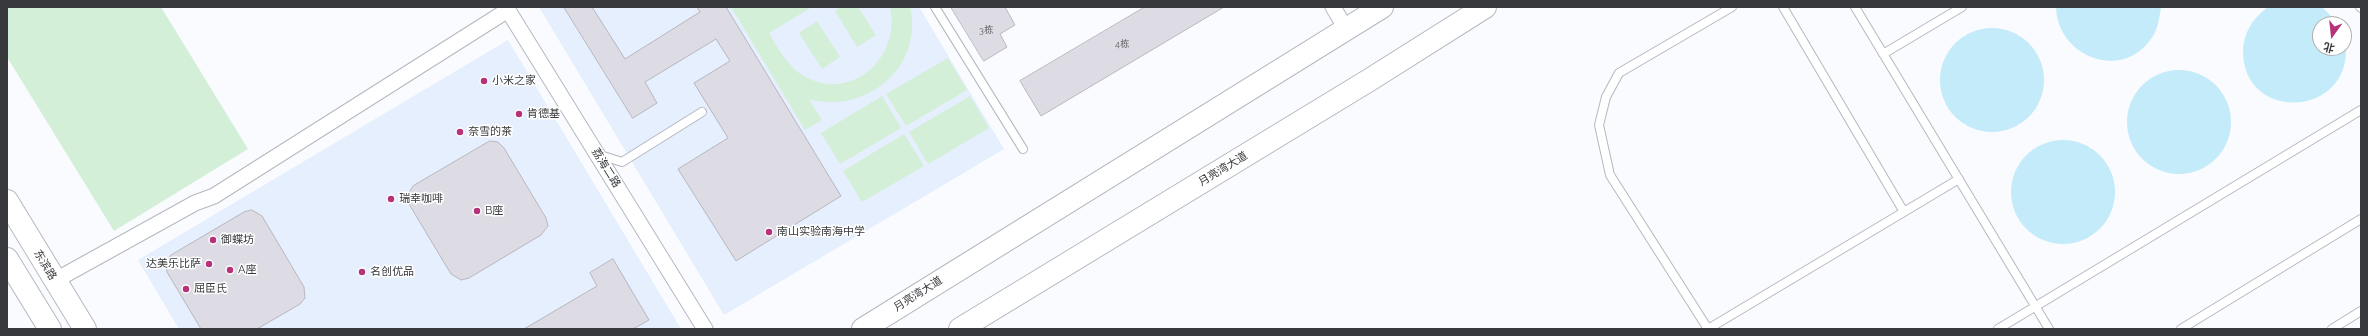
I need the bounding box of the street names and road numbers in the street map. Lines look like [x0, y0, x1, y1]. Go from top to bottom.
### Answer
street label: 荔海二路 [589, 146, 623, 190]
street label: 月亮湾大道 [1196, 149, 1250, 189]
street label: 东滨路 [31, 247, 59, 283]
street label: 月亮湾大道 [891, 274, 945, 314]

